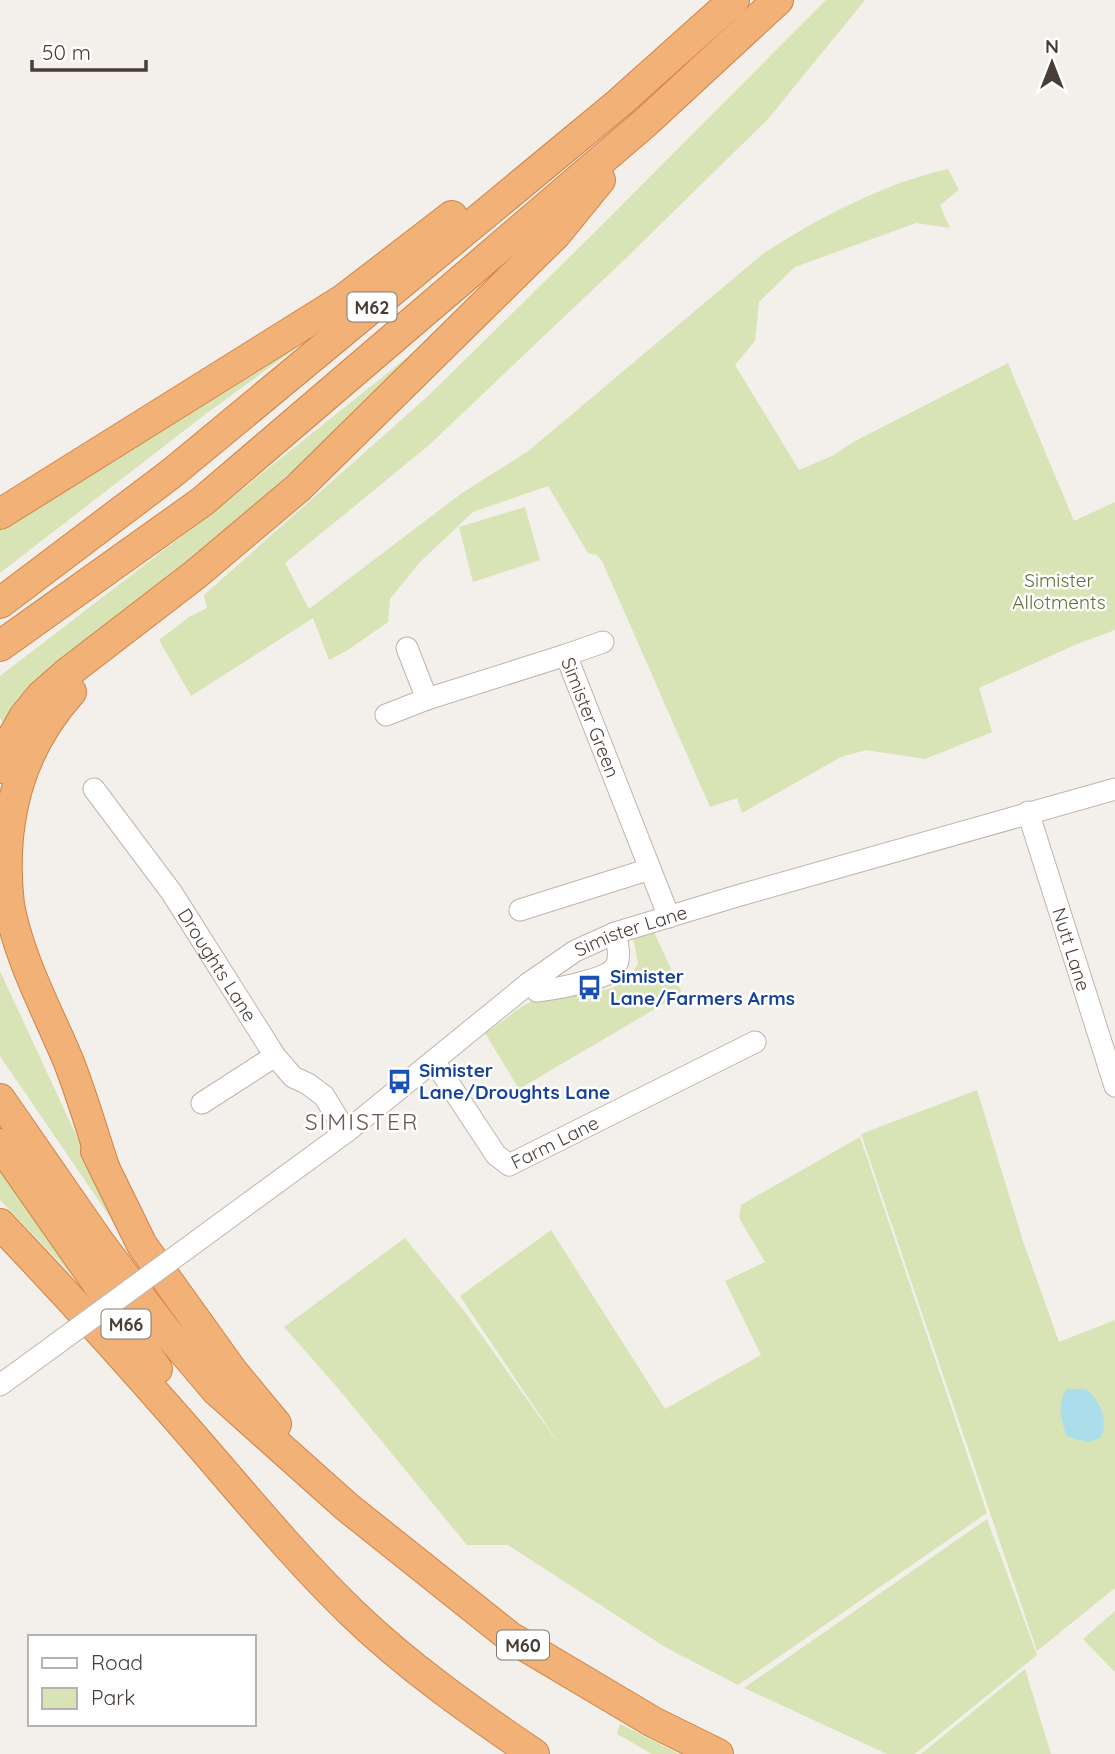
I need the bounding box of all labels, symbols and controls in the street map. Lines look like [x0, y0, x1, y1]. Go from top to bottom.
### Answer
scale bar [32, 28, 145, 72]
north arrow [1017, 28, 1087, 98]
text: N [1045, 34, 1059, 58]
text: 50 m [42, 39, 91, 65]
road number: M62 [348, 292, 396, 321]
park label: Simister Allotments [1012, 568, 1106, 614]
street label: Simister Green [556, 654, 625, 781]
street label: Simister Lane [571, 900, 690, 962]
street label: Droughts Lane [173, 904, 262, 1026]
street label: Nutt Lane [1047, 905, 1096, 994]
place label: Simister Lane/Farmers Arms [610, 964, 795, 1010]
bus stop icon: Simister Lane/Farmers Arms [576, 973, 604, 1001]
place label: Simister Lane/Droughts Lane [419, 1058, 610, 1104]
bus stop icon: Simister Lane/Droughts Lane [385, 1067, 413, 1095]
district label: SIMISTER [305, 1107, 419, 1136]
street label: Farm Lane [507, 1110, 603, 1174]
road number: M66 [102, 1310, 150, 1338]
road number: M60 [497, 1630, 549, 1660]
legend [28, 1635, 256, 1726]
text: Road [91, 1649, 143, 1675]
text: Park [91, 1684, 135, 1710]

